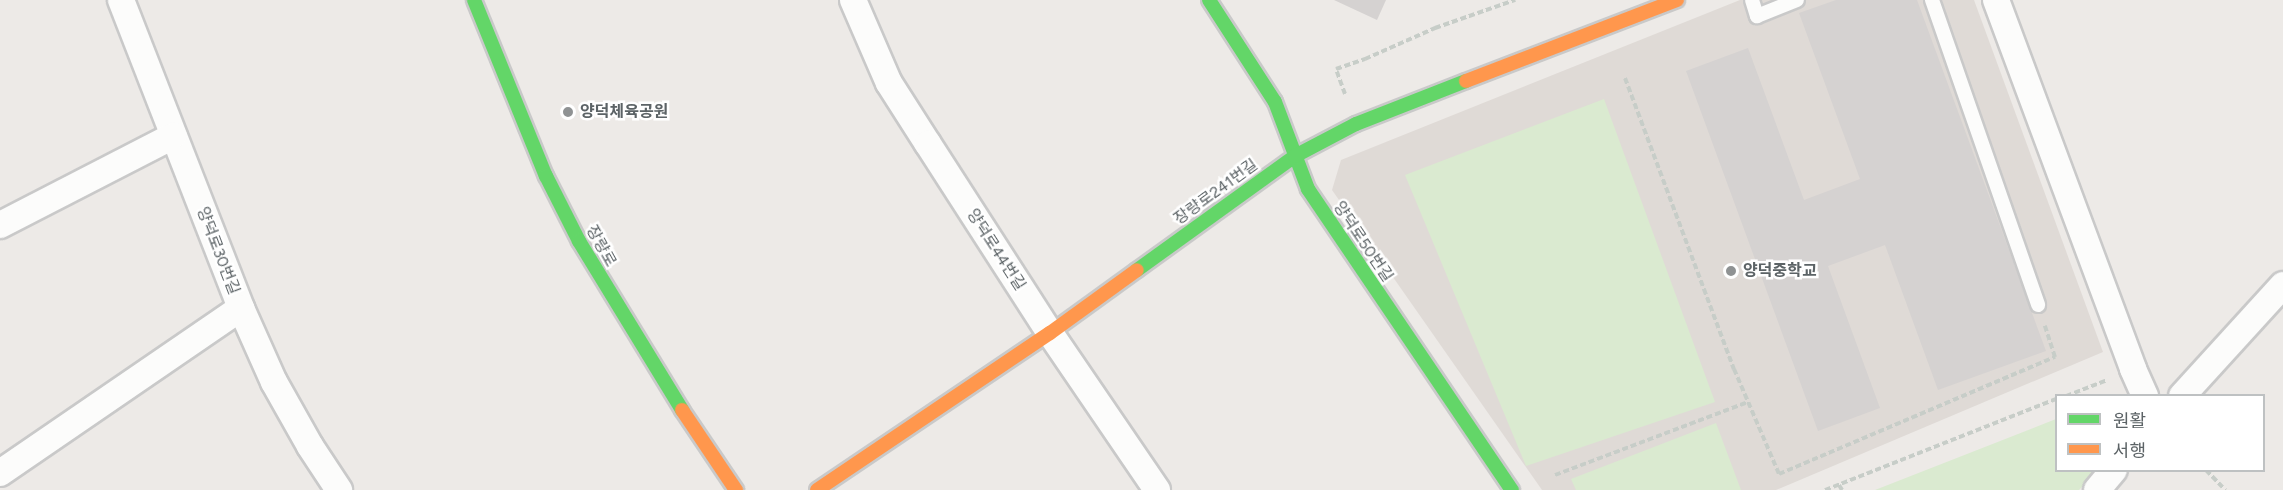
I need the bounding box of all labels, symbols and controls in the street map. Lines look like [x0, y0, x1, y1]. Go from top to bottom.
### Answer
place label: 양덕체육공원 [580, 102, 668, 122]
marker: 양덕체육공원 [561, 105, 575, 119]
street label: 장량로241번길 [1170, 155, 1262, 229]
street label: 양덕로50번길 [1329, 198, 1397, 286]
street label: 양덕로30번길 [192, 204, 244, 298]
street label: 양덕로44번길 [962, 206, 1030, 294]
street label: 장량로 [582, 222, 620, 270]
place label: 양덕중학교 [1743, 261, 1817, 281]
marker: 양덕중학교 [1724, 264, 1738, 278]
legend [2055, 394, 2265, 472]
text: 원활 [2113, 410, 2146, 432]
text: 서행 [2113, 440, 2146, 462]

